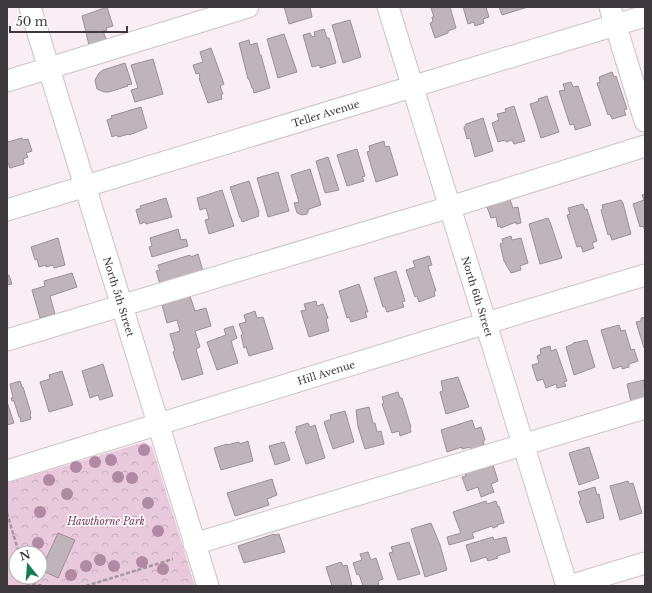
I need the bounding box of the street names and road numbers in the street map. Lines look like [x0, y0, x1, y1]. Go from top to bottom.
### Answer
street label: Teller Avenue [290, 97, 361, 130]
street label: North 5th Street [101, 255, 138, 338]
street label: North 6th Street [459, 255, 496, 339]
street label: Hill Avenue [296, 357, 357, 387]

